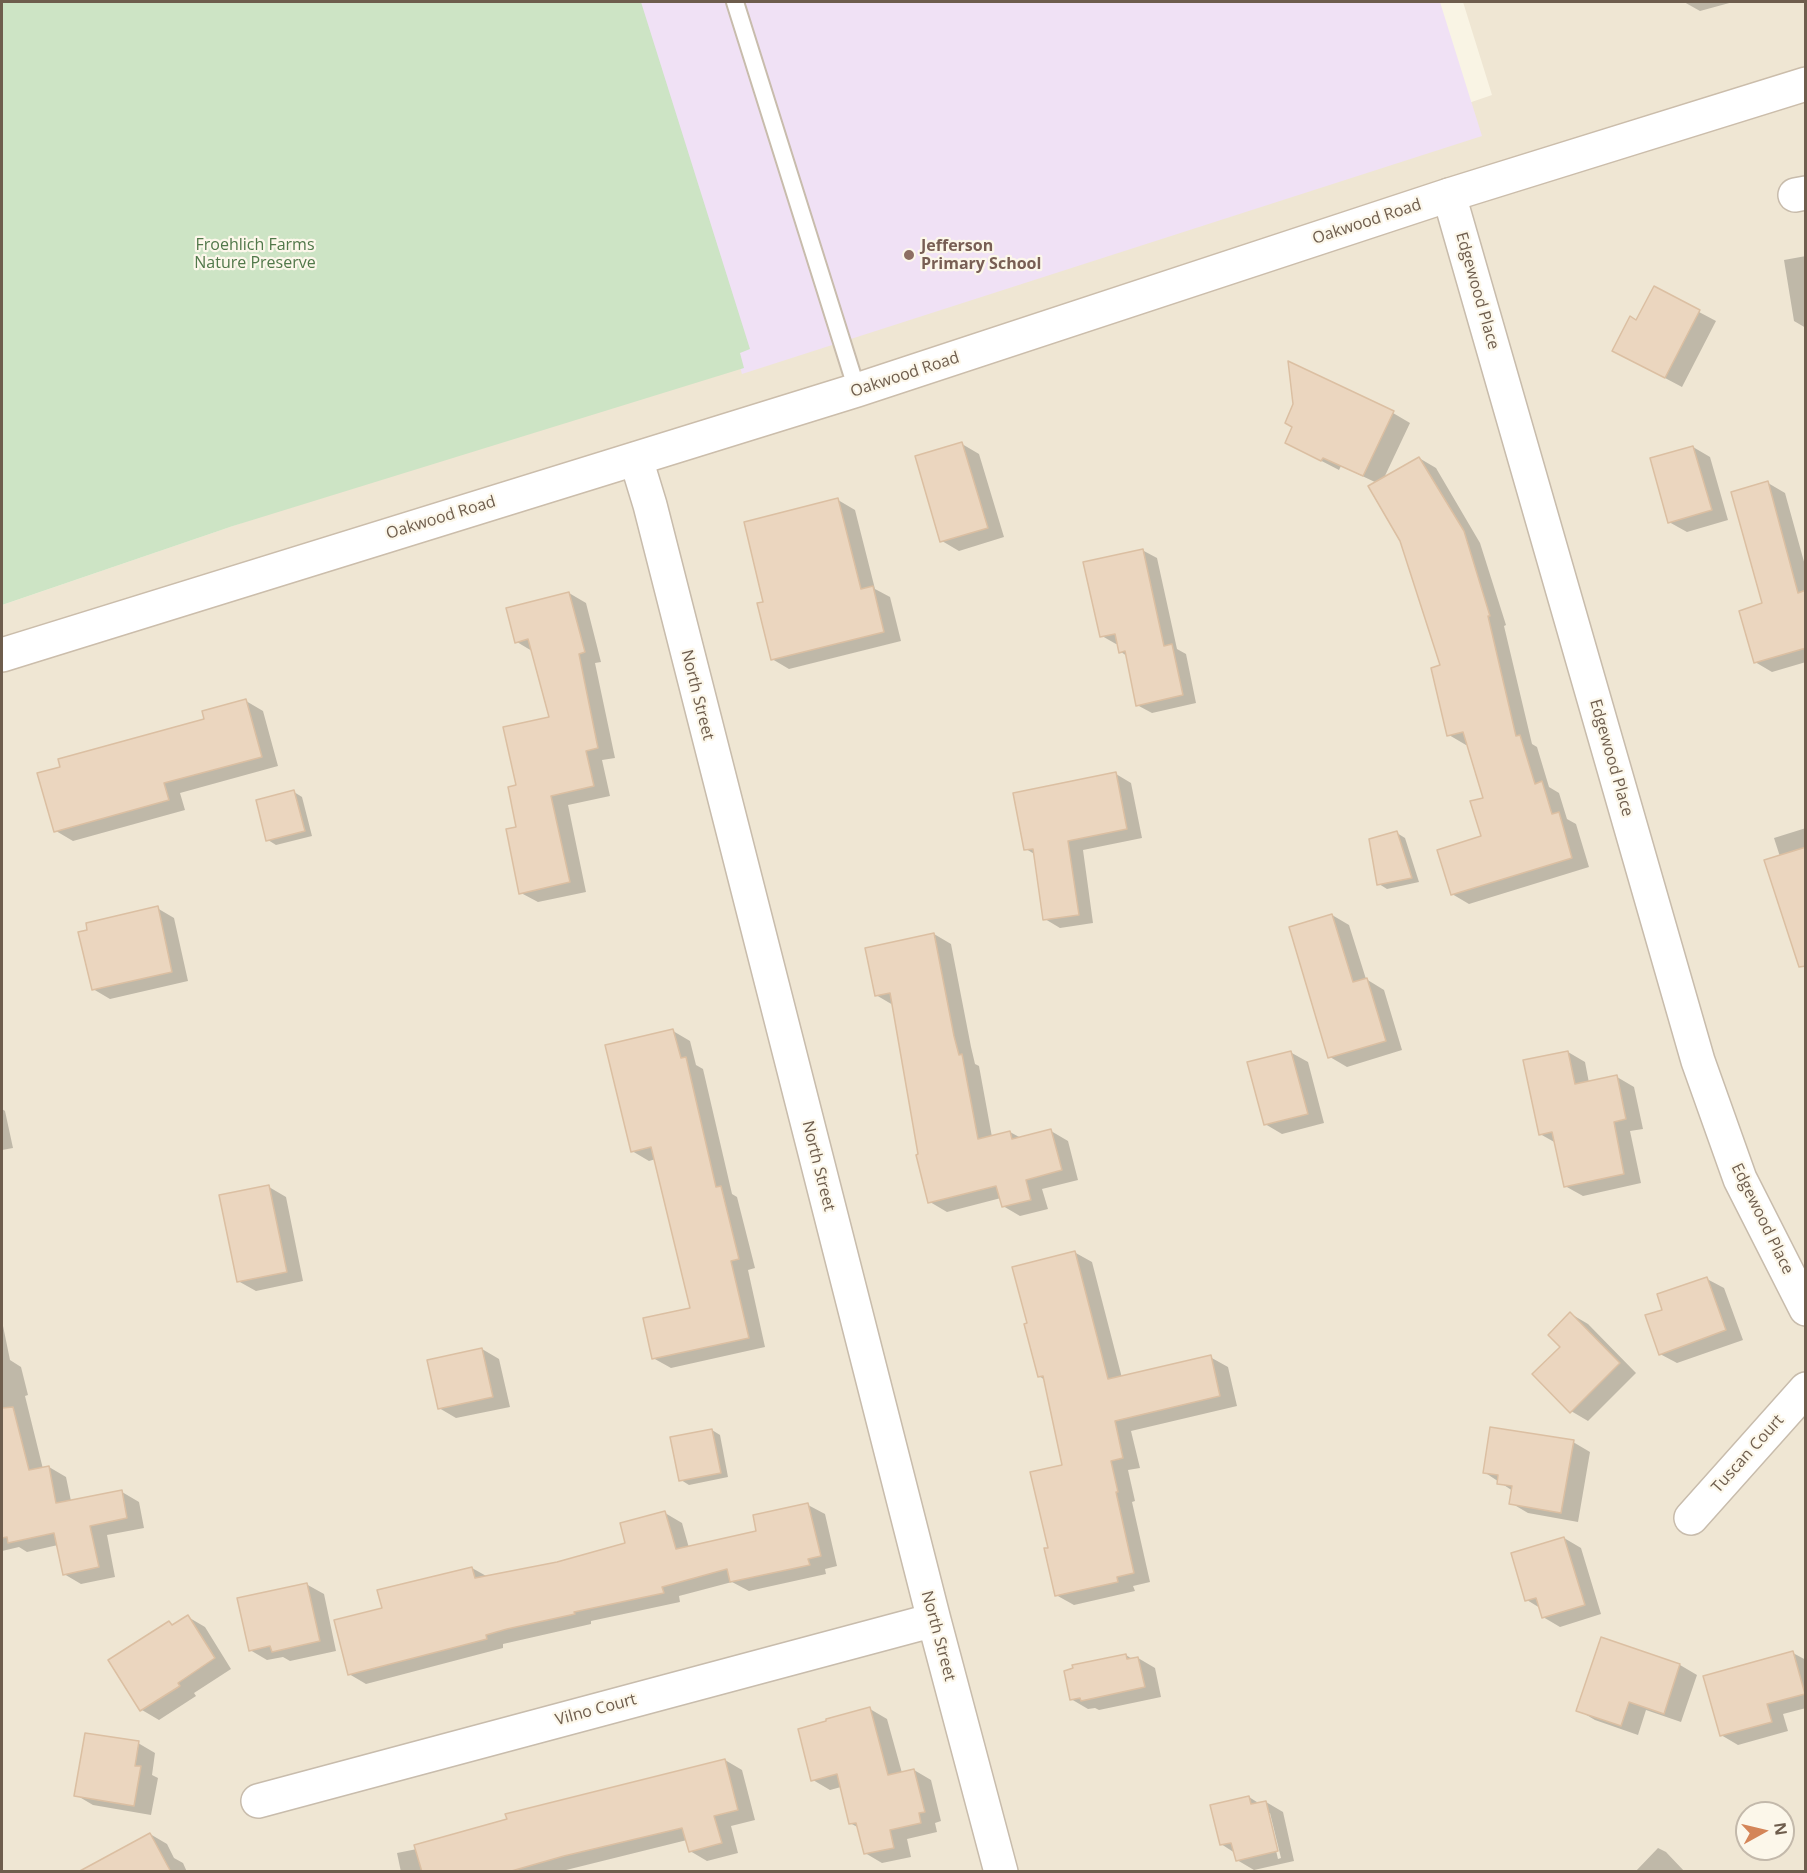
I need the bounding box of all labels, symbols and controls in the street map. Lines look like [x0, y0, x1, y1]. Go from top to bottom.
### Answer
street label: Oakwood Road [1310, 195, 1424, 249]
street label: Edgewood Place [1451, 230, 1503, 352]
park label: Froehlich Farms Nature Preserve [194, 235, 316, 273]
place label: Jefferson Primary School [921, 236, 1041, 274]
marker: Jefferson Primary School [902, 248, 916, 262]
street label: Oakwood Road [848, 348, 962, 402]
street label: Oakwood Road [384, 492, 498, 544]
street label: North Street [676, 648, 718, 742]
street label: Edgewood Place [1585, 697, 1637, 819]
street label: North Street [797, 1119, 839, 1213]
street label: Edgewood Place [1727, 1160, 1797, 1278]
street label: Tuscan Court [1708, 1411, 1788, 1497]
street label: North Street [917, 1589, 959, 1683]
street label: Vilno Court [553, 1690, 639, 1730]
north arrow [1735, 1801, 1795, 1861]
text: N [1769, 1821, 1793, 1837]

